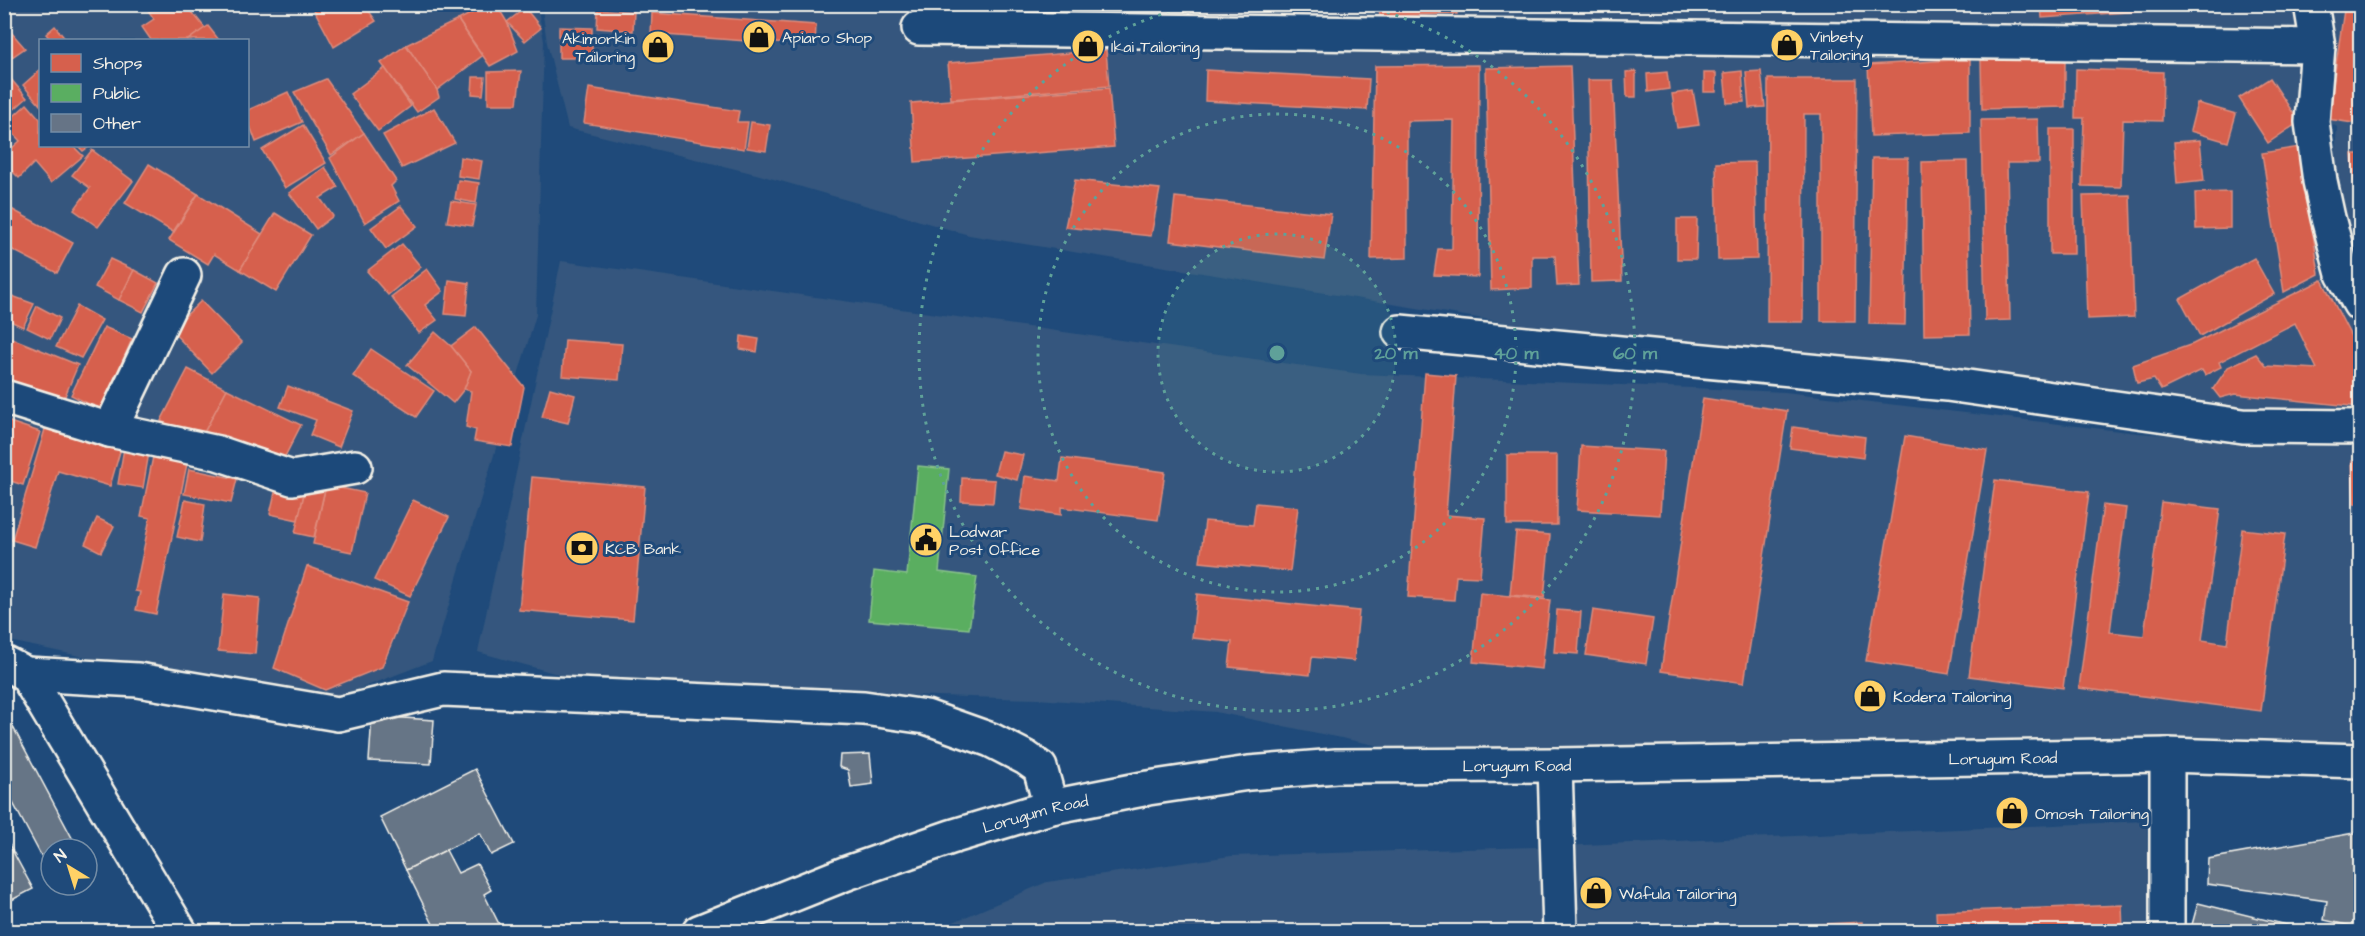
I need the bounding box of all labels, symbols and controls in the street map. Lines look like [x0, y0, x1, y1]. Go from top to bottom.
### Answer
shop icon: Apiaro Shop [741, 19, 777, 55]
place label: Vinbety Tailoring [1810, 26, 1870, 67]
place label: Apiaro Shop [782, 27, 872, 49]
shop icon: Vinbety Tailoring [1769, 27, 1805, 63]
place label: Akimorkin Tailoring [562, 28, 635, 69]
shop icon: Ikai Tailoring [1070, 28, 1106, 64]
shop icon: Akimorkin Tailoring [640, 29, 676, 65]
place label: Ikai Tailoring [1111, 36, 1200, 59]
legend [39, 39, 249, 147]
text: Shops [93, 51, 143, 76]
text: Public [93, 81, 141, 106]
text: Other [93, 111, 141, 136]
text: 20 m [1374, 341, 1418, 366]
text: 40 m [1494, 341, 1539, 366]
text: 60 m [1613, 341, 1658, 366]
centre of rings [1267, 343, 1287, 363]
place label: Lodwar Post Office [949, 521, 1040, 561]
public building icon: Lodwar Post Office [908, 522, 944, 558]
bank icon: KCB Bank [564, 530, 600, 566]
place label: KCB Bank [605, 538, 681, 560]
shop icon: Kodera Tailoring [1852, 678, 1888, 714]
place label: Kodera Tailoring [1893, 686, 2011, 709]
street label: Lorugum Road [1948, 747, 2058, 771]
street label: Lorugum Road [1462, 755, 1572, 778]
street label: Lorugum Road [980, 790, 1090, 839]
shop icon: Omosh Tailoring [1994, 795, 2030, 831]
place label: Omosh Tailoring [2035, 803, 2149, 826]
north arrow [39, 837, 99, 897]
text: N [50, 844, 71, 868]
shop icon: Wafula Tailoring [1578, 875, 1614, 911]
place label: Wafula Tailoring [1619, 883, 1736, 906]

